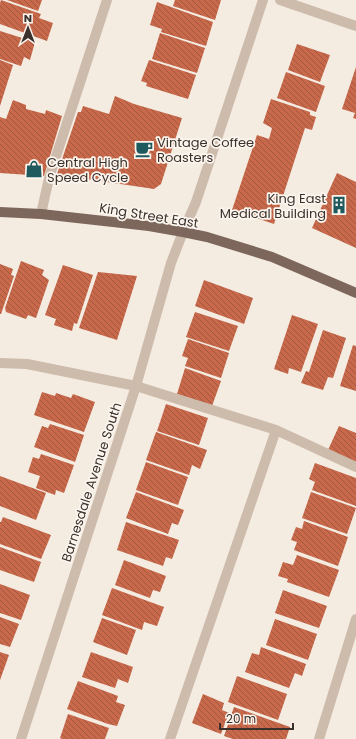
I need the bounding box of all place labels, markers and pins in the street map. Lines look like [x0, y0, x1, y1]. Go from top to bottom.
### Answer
place label: Vintage Coffee Roasters [157, 133, 254, 167]
cafe icon: Vintage Coffee Roasters [134, 139, 154, 159]
place label: Central High Speed Cycle [47, 153, 128, 187]
shop icon: Central High Speed Cycle [24, 159, 44, 179]
place label: King East Medical Building [220, 189, 326, 223]
building icon: King East Medical Building [329, 195, 349, 215]

